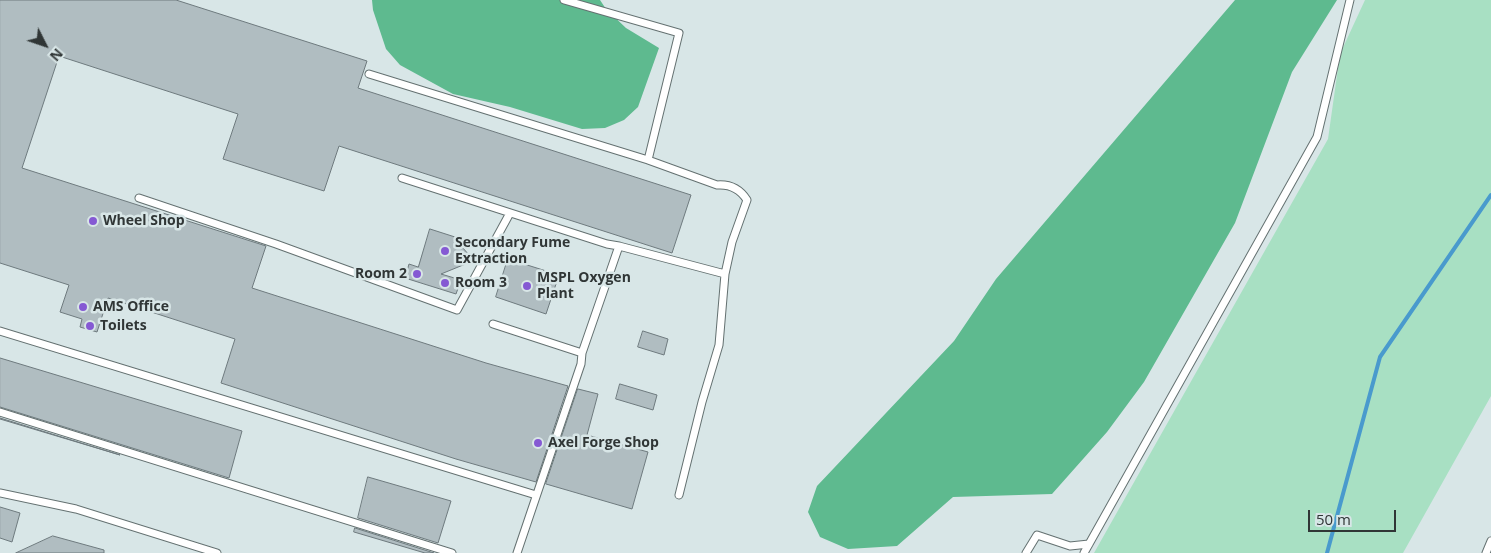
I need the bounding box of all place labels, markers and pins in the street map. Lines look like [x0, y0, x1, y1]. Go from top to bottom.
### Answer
place label: Wheel Shop [103, 213, 185, 229]
marker: Wheel Shop [87, 215, 99, 227]
place label: Secondary Fume Extraction [455, 235, 570, 268]
marker: Secondary Fume Extraction [439, 245, 451, 257]
place label: Room 2 [355, 266, 407, 282]
marker: Room 2 [411, 268, 423, 280]
place label: MSPL Oxygen Plant [537, 270, 631, 302]
place label: Room 3 [455, 275, 507, 291]
marker: Room 3 [439, 277, 451, 289]
marker: MSPL Oxygen Plant [521, 280, 533, 292]
place label: AMS Office [93, 299, 169, 315]
marker: AMS Office [77, 301, 89, 313]
place label: Toilets [100, 318, 147, 334]
marker: Toilets [84, 320, 96, 332]
place label: Axel Forge Shop [548, 435, 659, 451]
marker: Axel Forge Shop [532, 437, 544, 449]

